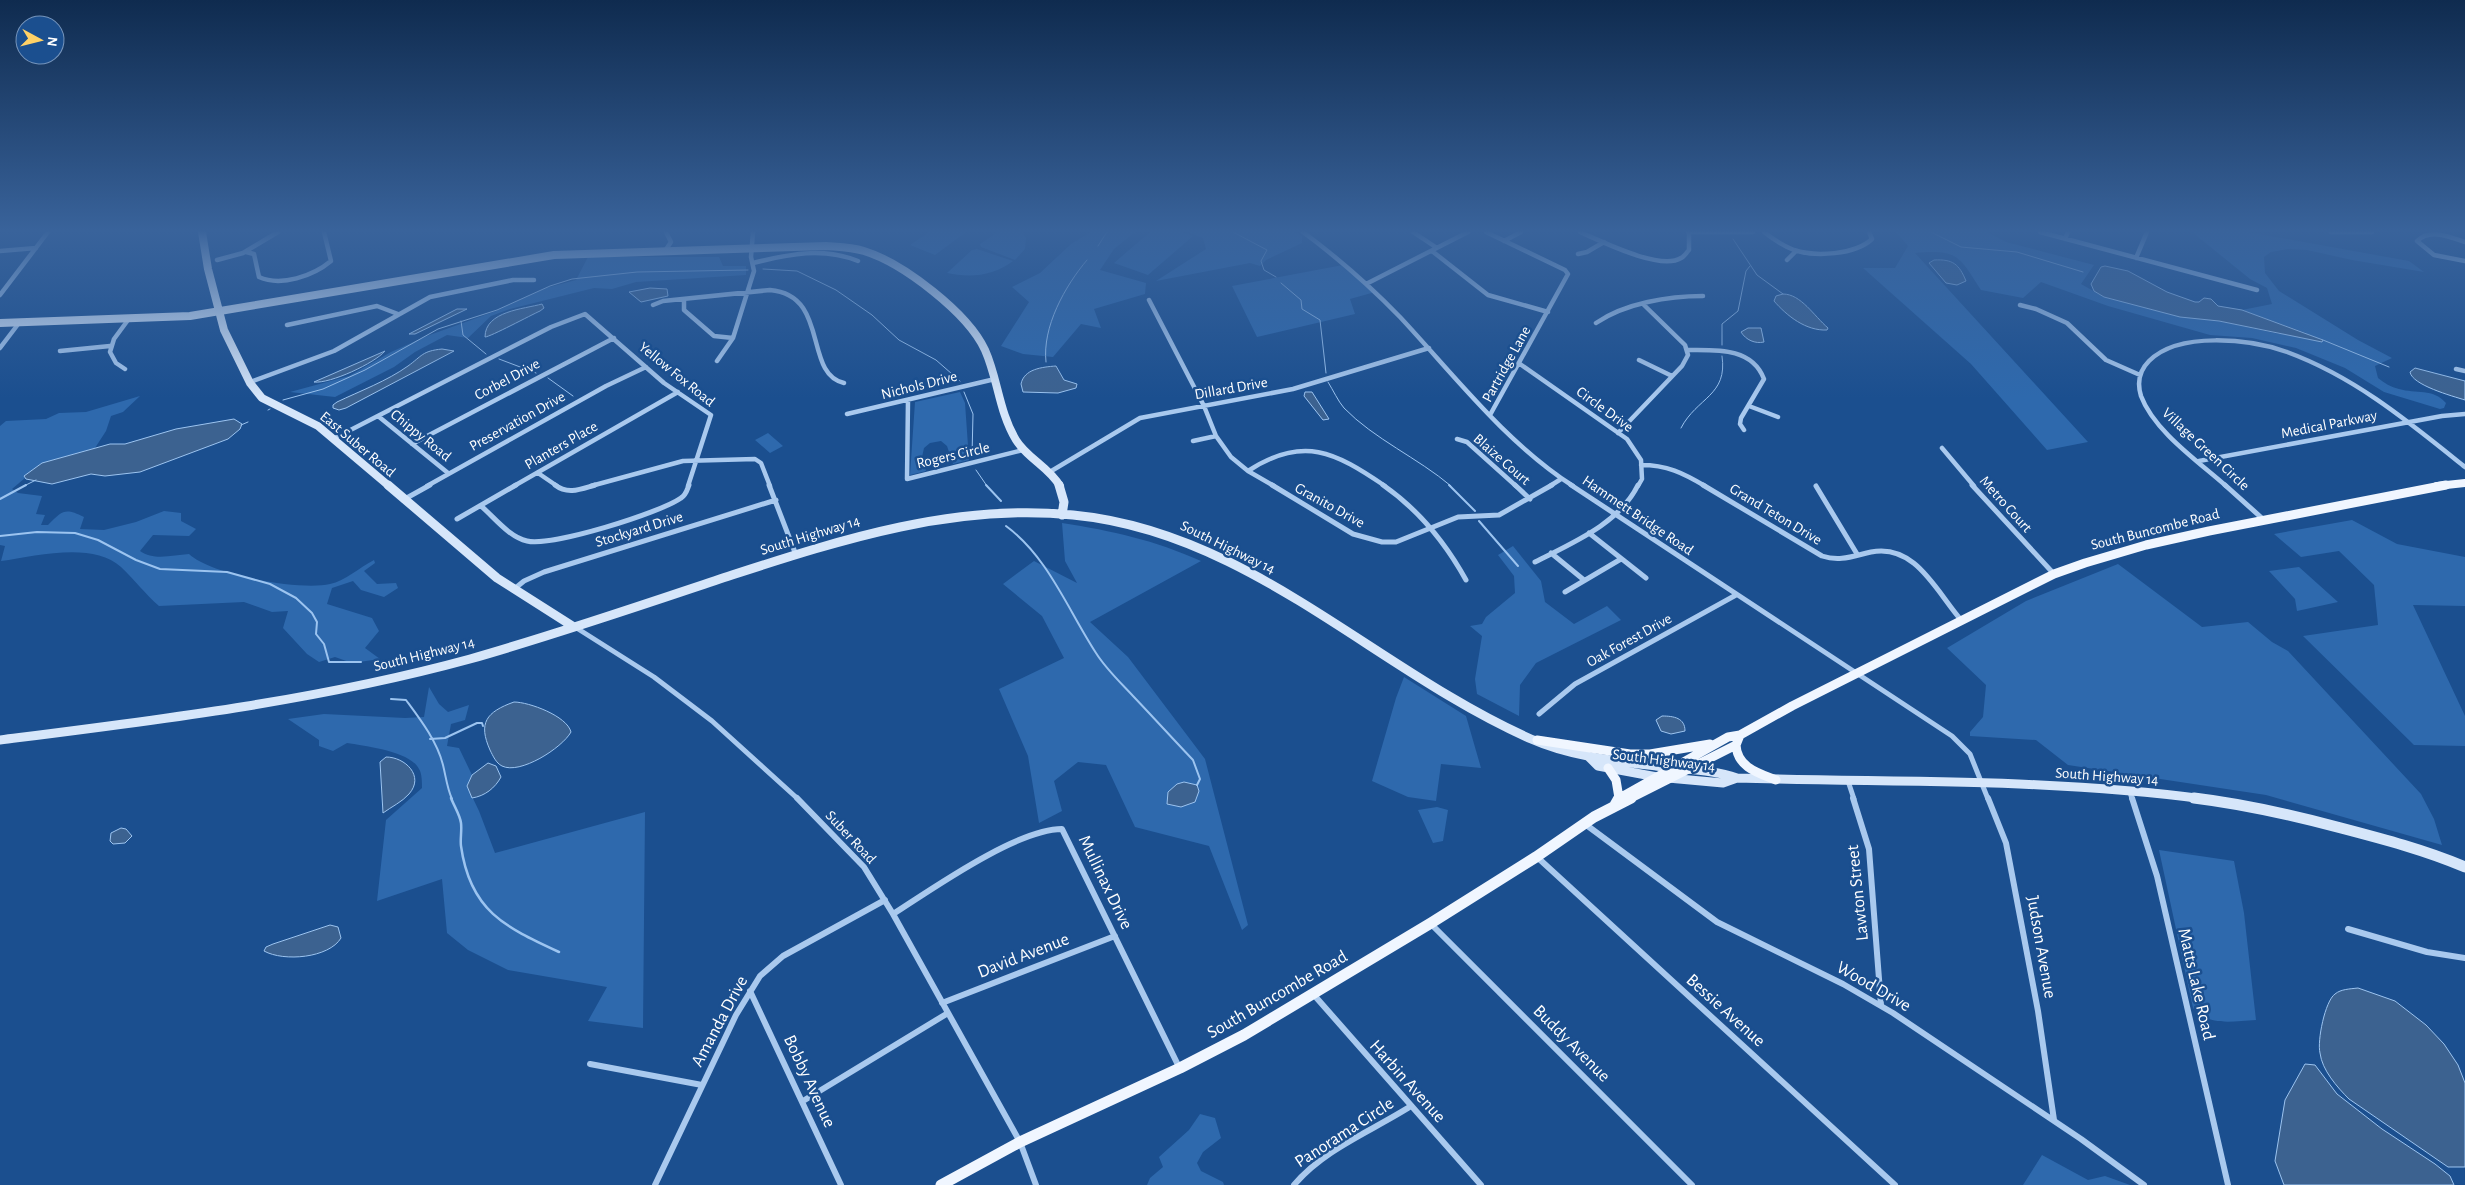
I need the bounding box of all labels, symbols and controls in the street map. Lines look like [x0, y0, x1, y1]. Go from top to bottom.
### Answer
north arrow [15, 15, 65, 65]
text: N [44, 36, 59, 47]
street label: Partridge Lane [1479, 324, 1534, 405]
street label: Yellow Fox Road [636, 339, 718, 410]
street label: Corbel Drive [472, 356, 542, 403]
street label: Nichols Drive [880, 369, 959, 402]
street label: Dillard Drive [1193, 375, 1269, 402]
street label: Circle Drive [1573, 384, 1636, 435]
street label: Preservation Drive [467, 389, 568, 454]
street label: Village Green Circle [2159, 405, 2252, 494]
street label: Chippy Road [388, 407, 454, 464]
street label: Medical Parkway [2280, 408, 2379, 441]
street label: East Suber Road [317, 409, 398, 480]
street label: Planters Place [522, 419, 600, 472]
street label: Blaize Court [1470, 431, 1533, 488]
street label: Rogers Circle [915, 440, 991, 471]
street label: Hammett Bridge Road [1580, 473, 1696, 558]
street label: Metro Court [1977, 473, 2035, 535]
street label: Granito Drive [1292, 480, 1367, 531]
street label: Grand Teton Drive [1727, 481, 1825, 548]
street label: South Buncombe Road [2089, 506, 2221, 553]
street label: Stockyard Drive [594, 509, 685, 550]
street label: South Highway 14 [758, 513, 862, 558]
street label: South Highway 14 [1178, 518, 1278, 577]
street label: Oak Forest Drive [1584, 611, 1674, 670]
street label: South Highway 14 [372, 635, 476, 674]
street label: South Highway 14 [1612, 747, 1716, 774]
street label: South Highway 14 [2055, 765, 2159, 788]
street label: Suber Road [822, 808, 879, 867]
street label: Mullinax Drive [1075, 833, 1136, 932]
street label: Lawton Street [1844, 844, 1872, 942]
street label: Judson Avenue [2023, 894, 2059, 1000]
street label: Matts Lake Road [2174, 927, 2218, 1042]
street label: David Avenue [975, 930, 1072, 982]
street label: South Buncombe Road [1204, 947, 1351, 1042]
street label: Wood Drive [1833, 958, 1914, 1015]
street label: Bessie Avenue [1682, 971, 1768, 1051]
street label: Amanda Drive [688, 973, 751, 1070]
street label: Buddy Avenue [1529, 1002, 1613, 1086]
street label: Bobby Avenue [780, 1032, 838, 1130]
street label: Harbin Avenue [1366, 1037, 1449, 1126]
street label: Panorama Circle [1292, 1094, 1397, 1171]

